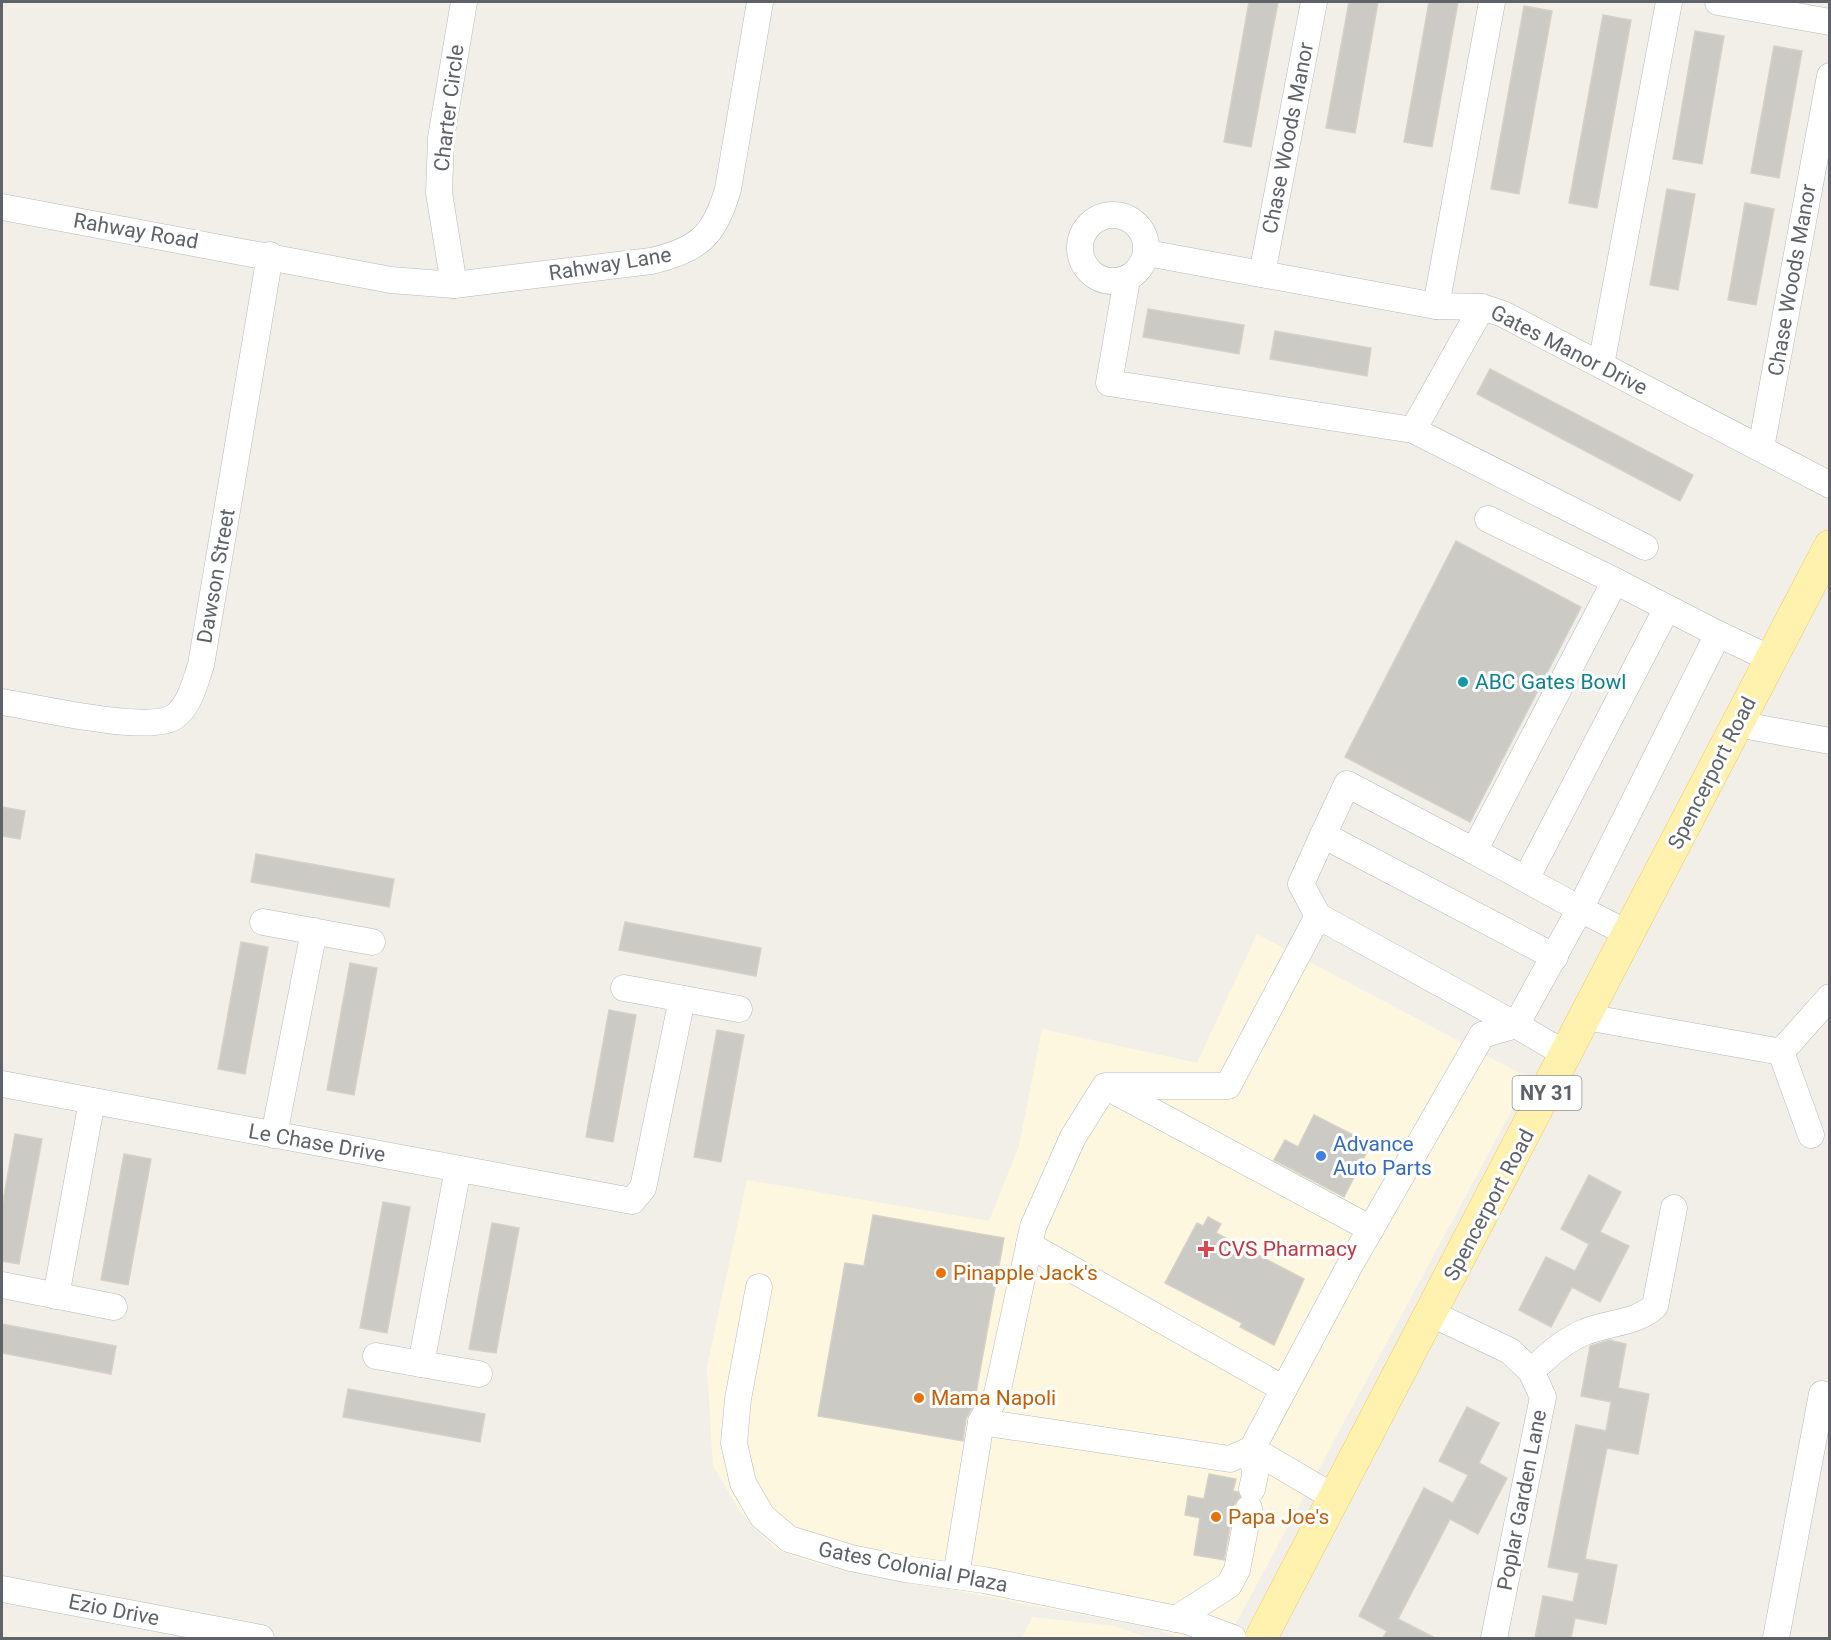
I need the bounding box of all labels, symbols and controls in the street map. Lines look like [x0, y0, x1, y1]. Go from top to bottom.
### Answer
street label: Chase Woods Manor [1258, 40, 1318, 236]
street label: Charter Circle [429, 43, 469, 173]
street label: Chase Woods Manor [1763, 182, 1821, 378]
street label: Rahway Road [72, 208, 200, 254]
street label: Rahway Lane [547, 242, 673, 286]
street label: Gates Manor Drive [1487, 300, 1651, 400]
street label: Dawson Street [192, 507, 240, 645]
place label: ABC Gates Bowl [1475, 670, 1626, 694]
marker: ABC Gates Bowl [1456, 675, 1470, 689]
street label: Spencerport Road [1663, 693, 1761, 853]
road number: NY 31 [1512, 1076, 1582, 1110]
street label: Le Chase Drive [247, 1119, 387, 1167]
street label: Spencerport Road [1439, 1125, 1539, 1285]
place label: Advance Auto Parts [1333, 1132, 1432, 1180]
marker: Advance Auto Parts [1314, 1149, 1328, 1163]
place label: CVS Pharmacy [1218, 1237, 1357, 1261]
marker: CVS Pharmacy [1199, 1242, 1213, 1256]
place label: Pinapple Jack's [953, 1261, 1098, 1285]
marker: Pinapple Jack's [934, 1266, 948, 1280]
place label: Mama Napoli [931, 1386, 1056, 1410]
marker: Mama Napoli [912, 1391, 926, 1405]
street label: Poplar Garden Lane [1493, 1408, 1551, 1592]
place label: Papa Joe's [1228, 1505, 1329, 1529]
marker: Papa Joe's [1209, 1510, 1223, 1524]
street label: Gates Colonial Plaza [816, 1537, 1010, 1597]
street label: Ezio Drive [67, 1589, 161, 1631]

